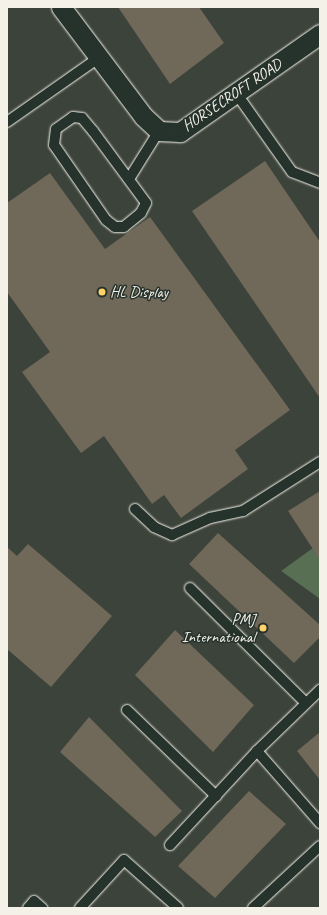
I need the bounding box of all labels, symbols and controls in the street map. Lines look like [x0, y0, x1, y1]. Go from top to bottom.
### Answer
street label: HORSECROFT ROAD [178, 54, 286, 136]
place label: HL Display [110, 282, 168, 302]
marker: HL Display [97, 287, 107, 297]
place label: PMJ International [181, 609, 255, 647]
marker: PMJ International [258, 623, 268, 633]

